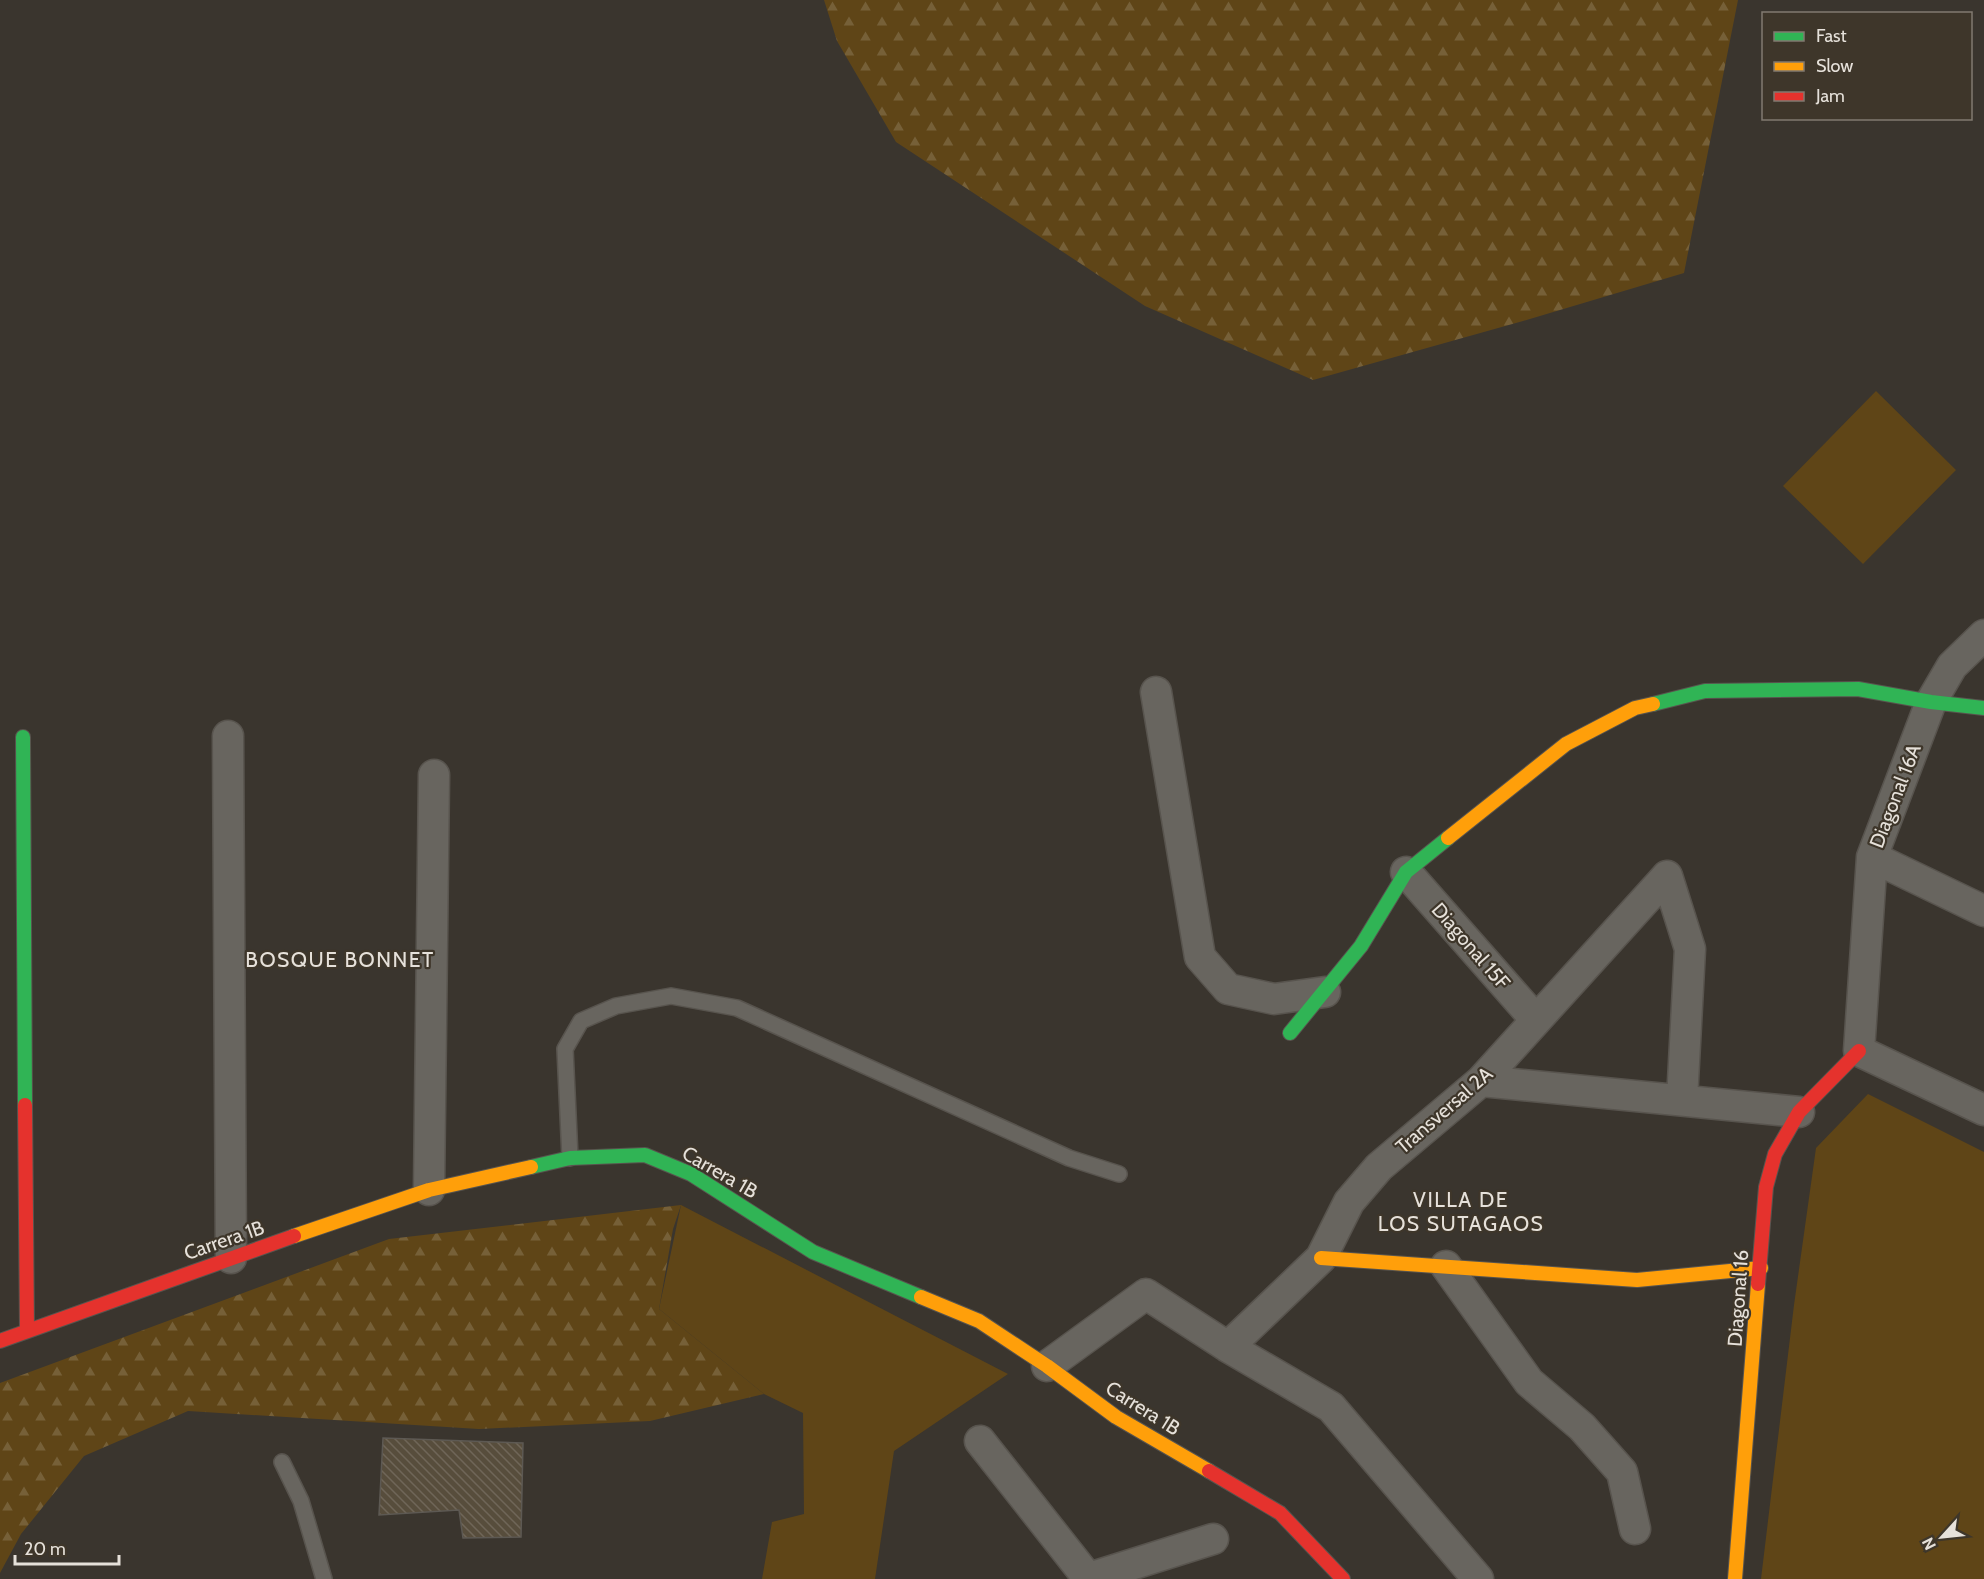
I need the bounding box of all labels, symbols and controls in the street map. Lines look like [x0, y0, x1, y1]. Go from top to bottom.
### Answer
legend [1762, 12, 1972, 120]
text: Fast [1816, 25, 1847, 47]
text: Slow [1816, 55, 1853, 77]
text: Jam [1815, 85, 1845, 107]
street label: Diagonal 16A [1864, 740, 1926, 851]
street label: Diagonal 15F [1427, 898, 1516, 995]
district label: BOSQUE BONNET [245, 947, 435, 972]
street label: Transversal 2A [1391, 1061, 1498, 1159]
street label: Carrera 1B [678, 1141, 762, 1203]
district label: VILLA DE LOS SUTAGAOS [1378, 1187, 1544, 1236]
street label: Carrera 1B [181, 1215, 267, 1265]
street label: Diagonal 16 [1723, 1249, 1753, 1347]
street label: Carrera 1B [1101, 1376, 1185, 1440]
north arrow [1912, 1507, 1972, 1567]
scale bar [15, 1528, 118, 1566]
text: N [1918, 1534, 1940, 1553]
text: 20 m [24, 1538, 66, 1560]

